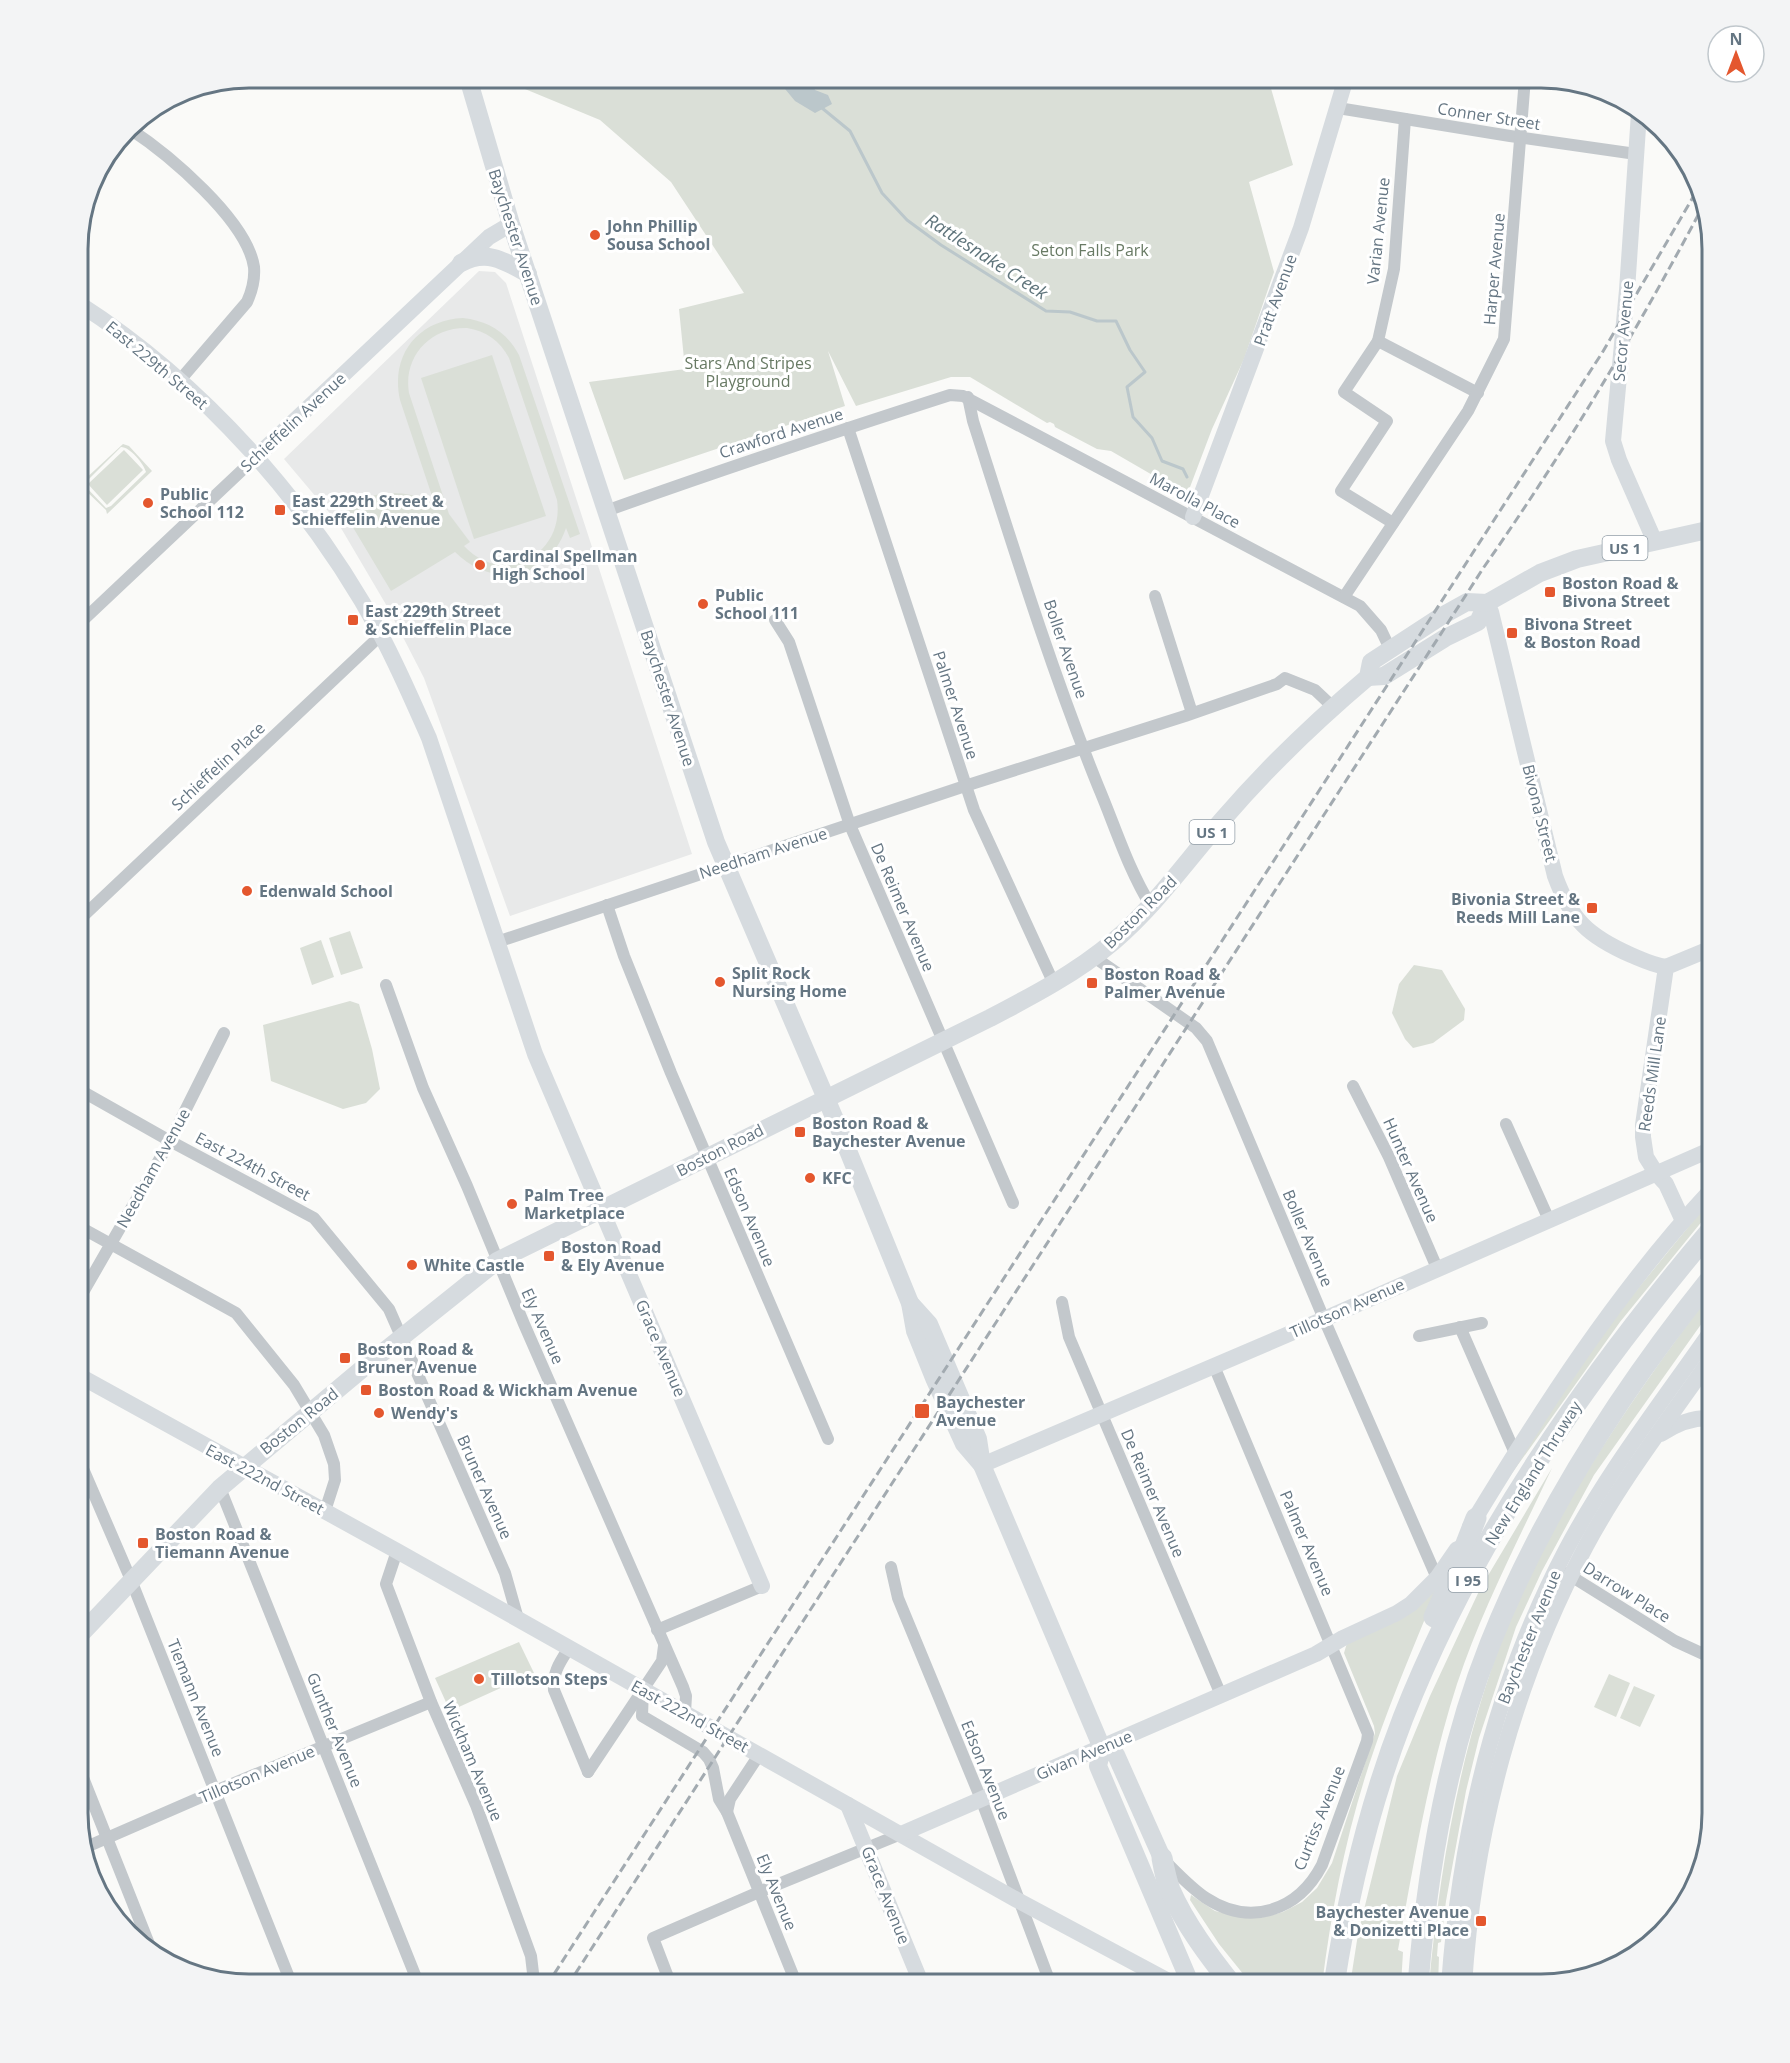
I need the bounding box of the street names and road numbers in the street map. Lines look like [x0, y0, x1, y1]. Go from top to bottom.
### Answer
street label: Conner Street [1436, 97, 1542, 135]
street label: Baychester Avenue [484, 166, 548, 308]
street label: Varian Avenue [1361, 176, 1395, 286]
street label: Harper Avenue [1478, 212, 1510, 326]
street label: Pratt Avenue [1248, 251, 1302, 349]
street label: Secor Avenue [1608, 279, 1638, 382]
street label: East 229th Street [101, 316, 213, 414]
street label: Schieffelin Avenue [235, 367, 351, 477]
street label: Crawford Avenue [716, 403, 846, 463]
street label: Marolla Place [1146, 467, 1244, 533]
road number: US 1 [1602, 536, 1648, 560]
street label: Boller Avenue [1039, 597, 1093, 701]
street label: Baychester Avenue [636, 627, 700, 769]
street label: Palmer Avenue [928, 648, 984, 762]
street label: Schieffelin Place [167, 717, 269, 815]
street label: Bivona Street [1517, 762, 1563, 864]
road number: US 1 [1190, 820, 1234, 844]
street label: Needham Avenue [696, 822, 830, 884]
street label: De Reimer Avenue [866, 839, 940, 975]
street label: Boston Road [1099, 871, 1181, 953]
street label: Reeds Mill Lane [1633, 1015, 1671, 1133]
street label: Needham Avenue [111, 1104, 195, 1232]
street label: Hunter Avenue [1378, 1114, 1444, 1226]
street label: Boston Road [673, 1119, 767, 1181]
street label: East 224th Street [192, 1126, 315, 1206]
street label: Edson Avenue [719, 1164, 781, 1270]
street label: Boller Avenue [1278, 1186, 1338, 1290]
street label: Tillotson Avenue [1286, 1273, 1408, 1343]
street label: Ely Avenue [517, 1285, 569, 1367]
street label: Grace Avenue [631, 1296, 691, 1400]
street label: Boston Road [255, 1383, 343, 1459]
street label: New England Thruway [1480, 1396, 1587, 1549]
street label: De Reimer Avenue [1116, 1425, 1190, 1561]
street label: Bruner Avenue [452, 1431, 518, 1543]
street label: East 222nd Street [202, 1439, 328, 1520]
street label: Palmer Avenue [1275, 1487, 1339, 1599]
street label: Darrow Place [1579, 1556, 1675, 1628]
street label: Baychester Avenue [1492, 1567, 1566, 1707]
road number: I 95 [1448, 1568, 1488, 1592]
street label: Tiemann Avenue [162, 1636, 230, 1760]
street label: Gunther Avenue [302, 1669, 368, 1791]
street label: East 222nd Street [627, 1675, 753, 1758]
street label: Wickham Avenue [438, 1698, 508, 1824]
street label: Edson Avenue [956, 1717, 1016, 1823]
street label: Givan Avenue [1033, 1725, 1135, 1785]
street label: Tillotson Avenue [196, 1740, 318, 1808]
street label: Curtiss Avenue [1288, 1762, 1350, 1874]
street label: Grace Avenue [856, 1843, 916, 1947]
street label: Ely Avenue [752, 1850, 802, 1934]

